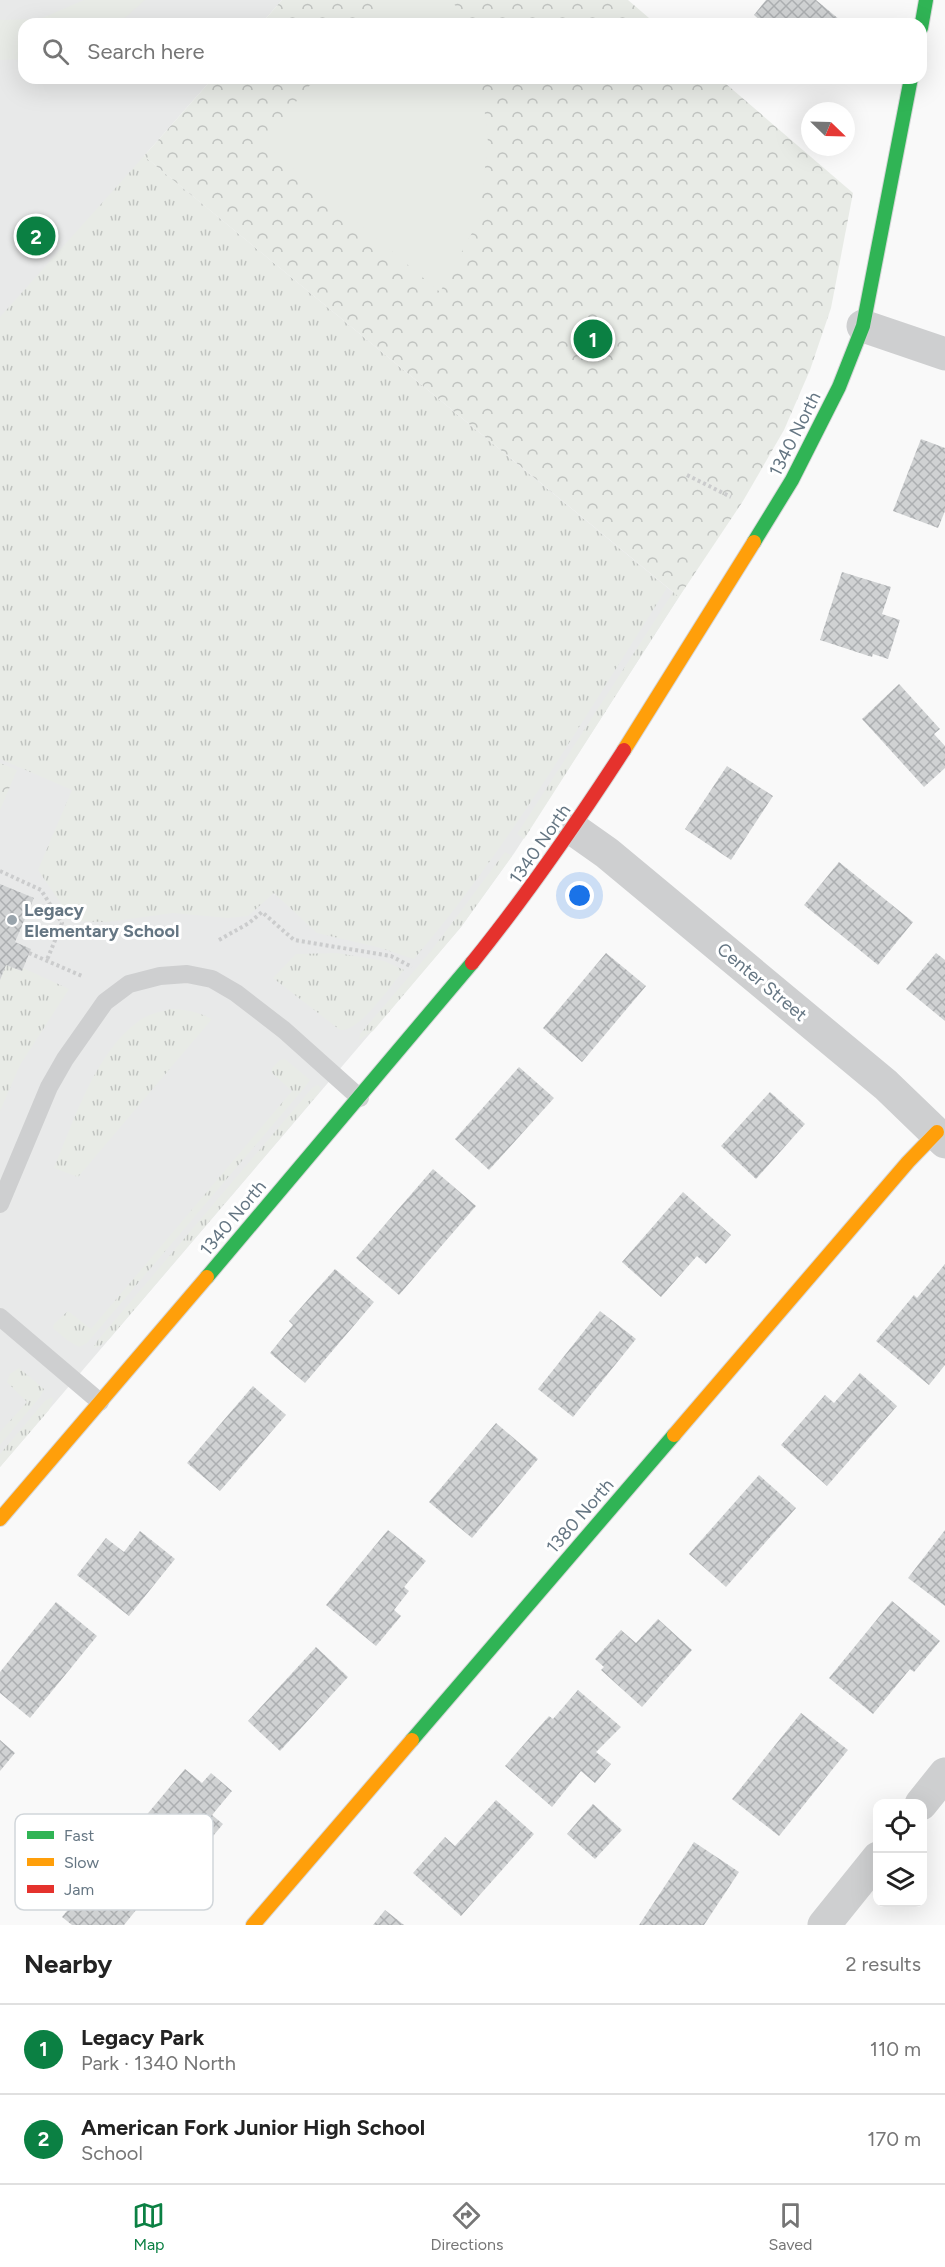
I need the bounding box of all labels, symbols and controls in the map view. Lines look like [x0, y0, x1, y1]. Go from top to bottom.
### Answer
search box [18, 18, 927, 84]
icon: search [39, 35, 72, 68]
text: Search here [87, 38, 205, 65]
north arrow [801, 102, 855, 156]
pin: 2 [16, 214, 56, 258]
pin: 1 [574, 316, 612, 362]
street label: 1340 North [764, 388, 826, 480]
street label: 1340 North [505, 800, 575, 888]
your location [565, 881, 594, 910]
place label: Legacy Elementary School [24, 899, 179, 942]
marker: Legacy Elementary School [5, 913, 19, 927]
street label: Center Street [713, 938, 811, 1026]
street label: 1340 North [195, 1176, 271, 1260]
street label: 1380 North [542, 1474, 618, 1558]
map controls [873, 1799, 927, 1907]
button: locate [873, 1799, 927, 1853]
legend [15, 1814, 213, 1910]
text: Fast [64, 1826, 94, 1845]
text: Slow [64, 1853, 99, 1872]
button: layers [873, 1853, 927, 1907]
text: Jam [64, 1880, 94, 1899]
text: Nearby [24, 1948, 112, 1980]
text: 2 results [845, 1952, 921, 1976]
text: Legacy Park [81, 2024, 204, 2051]
text: 1 [39, 2037, 48, 2061]
text: 110 m [870, 2037, 921, 2061]
text: Park · 1340 North [81, 2051, 236, 2075]
text: American Fork Junior High School [81, 2114, 425, 2141]
text: 2 [38, 2127, 49, 2151]
text: 170 m [867, 2127, 921, 2151]
text: School [81, 2141, 143, 2165]
tab: Map [132, 2199, 165, 2254]
tab: Directions [430, 2199, 503, 2254]
tab: Saved [768, 2199, 813, 2254]

